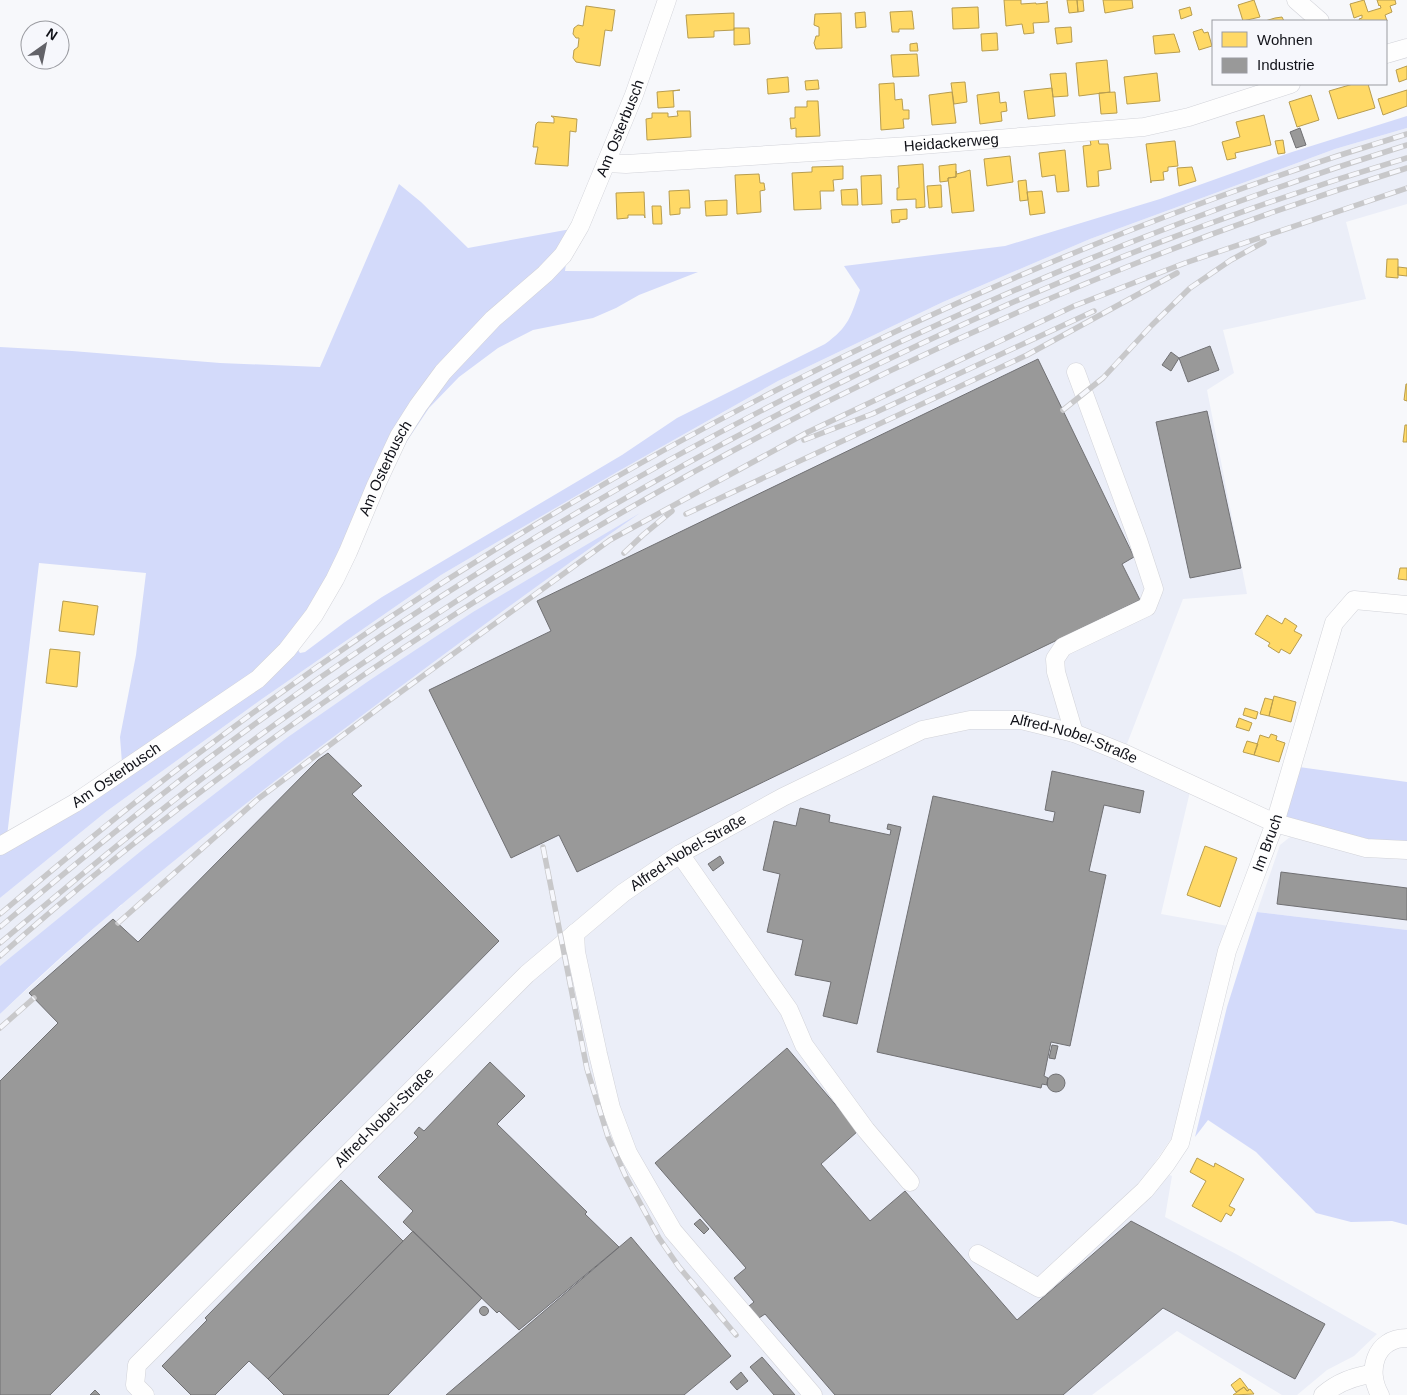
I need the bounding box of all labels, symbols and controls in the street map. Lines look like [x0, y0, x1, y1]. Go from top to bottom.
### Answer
north arrow [20, 20, 70, 70]
legend [1212, 20, 1387, 85]
text: N [43, 25, 61, 44]
text: Wohnen [1257, 31, 1313, 48]
text: Industrie [1257, 56, 1315, 73]
street label: Am Osterbusch [592, 77, 647, 179]
street label: Heidackerweg [903, 130, 999, 154]
street label: Am Osterbusch [355, 417, 415, 518]
street label: Alfred-Nobel-Straße [1010, 711, 1140, 766]
street label: Am Osterbusch [68, 739, 163, 811]
street label: Alfred-Nobel-Straße [626, 810, 749, 894]
street label: Im Bruch [1249, 812, 1285, 874]
street label: Alfred-Nobel-Straße [330, 1064, 437, 1170]

